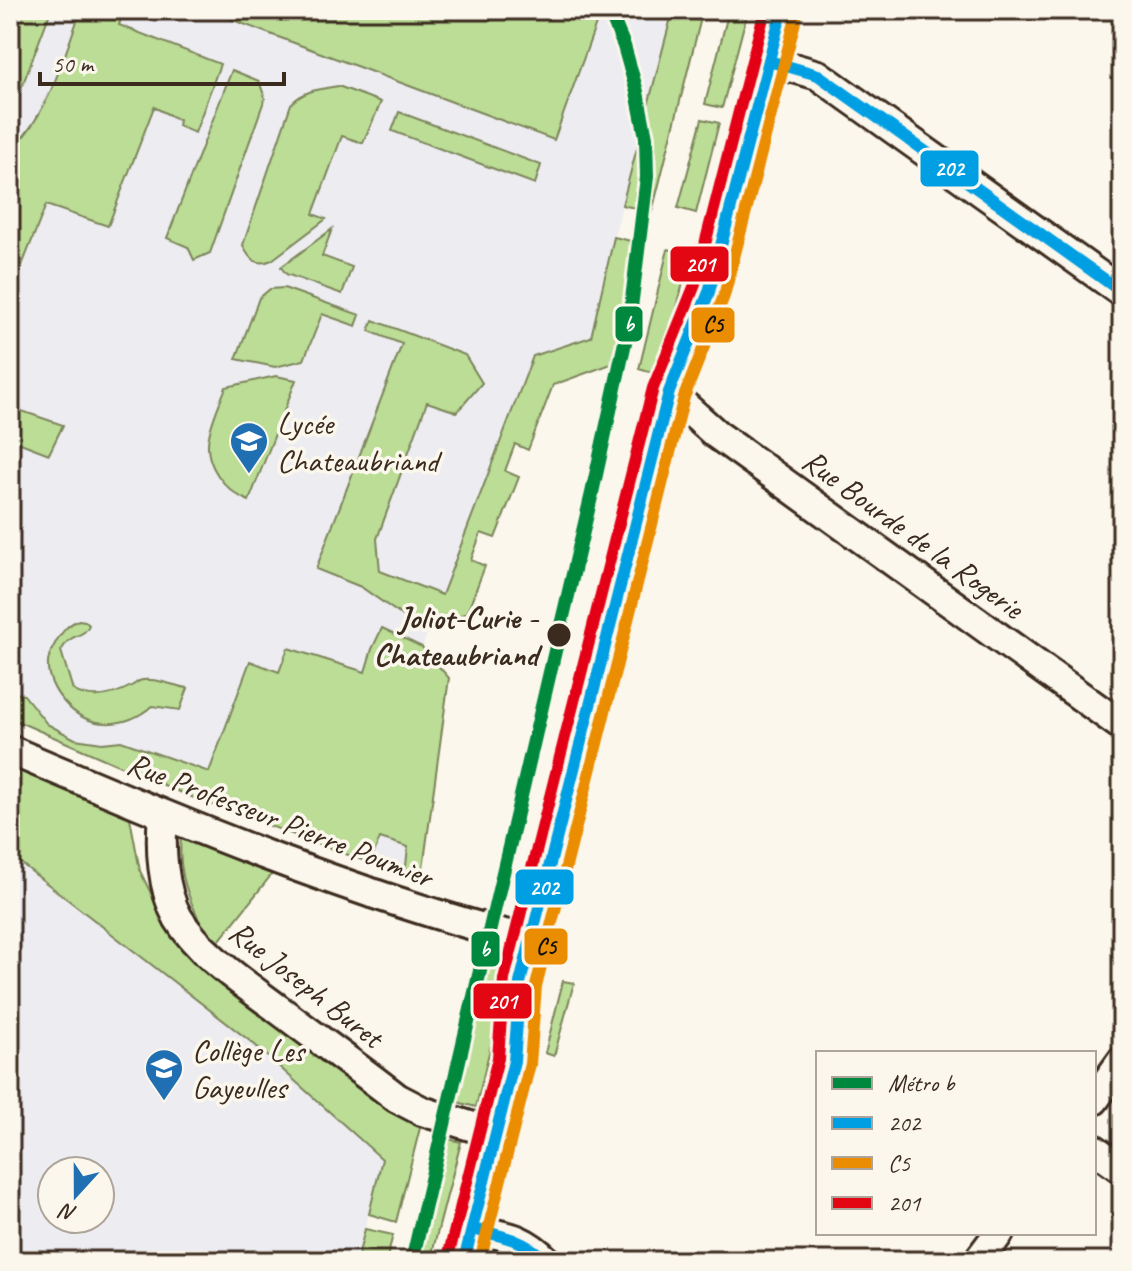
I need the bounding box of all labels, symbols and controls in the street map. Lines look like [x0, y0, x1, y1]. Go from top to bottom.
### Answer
scale bar [40, 36, 284, 86]
text: 50 m [52, 49, 95, 79]
line badge: 202 [919, 149, 980, 188]
text: 202 [934, 155, 966, 183]
line badge: 201 [669, 245, 730, 283]
text: 201 [685, 251, 717, 279]
line badge: b [614, 305, 644, 343]
line badge: C5 [690, 306, 736, 344]
text: b [624, 311, 636, 339]
text: C5 [703, 311, 725, 339]
place label: Lycée Chateaubriand [277, 403, 443, 481]
school or university icon: Lycée Chateaubriand [228, 420, 270, 475]
street label: Rue Bourde de la Rogerie [794, 440, 1034, 630]
place label: Joliot-Curie - Chateaubriand [374, 597, 543, 675]
marker: Joliot-Curie - Chateaubriand [545, 621, 573, 649]
street label: Rue Professeur Pierre Poumier [122, 743, 441, 898]
line badge: 202 [514, 868, 575, 906]
text: 202 [529, 874, 561, 902]
street label: Rue Joseph Buret [221, 911, 394, 1059]
line badge: C5 [523, 927, 569, 966]
line badge: b [470, 930, 501, 968]
text: C5 [536, 933, 558, 961]
text: b [480, 936, 492, 964]
line badge: 201 [472, 982, 533, 1020]
text: 201 [487, 988, 519, 1016]
place label: Collège Les Gayeulles [192, 1030, 306, 1108]
school or university icon: Collège Les Gayeulles [143, 1047, 185, 1102]
legend [816, 1051, 1096, 1235]
text: Métro b [888, 1068, 956, 1098]
text: 202 [888, 1108, 923, 1138]
text: C5 [888, 1148, 911, 1178]
north arrow [36, 1155, 116, 1235]
text: 201 [888, 1188, 922, 1218]
text: N [55, 1196, 81, 1228]

